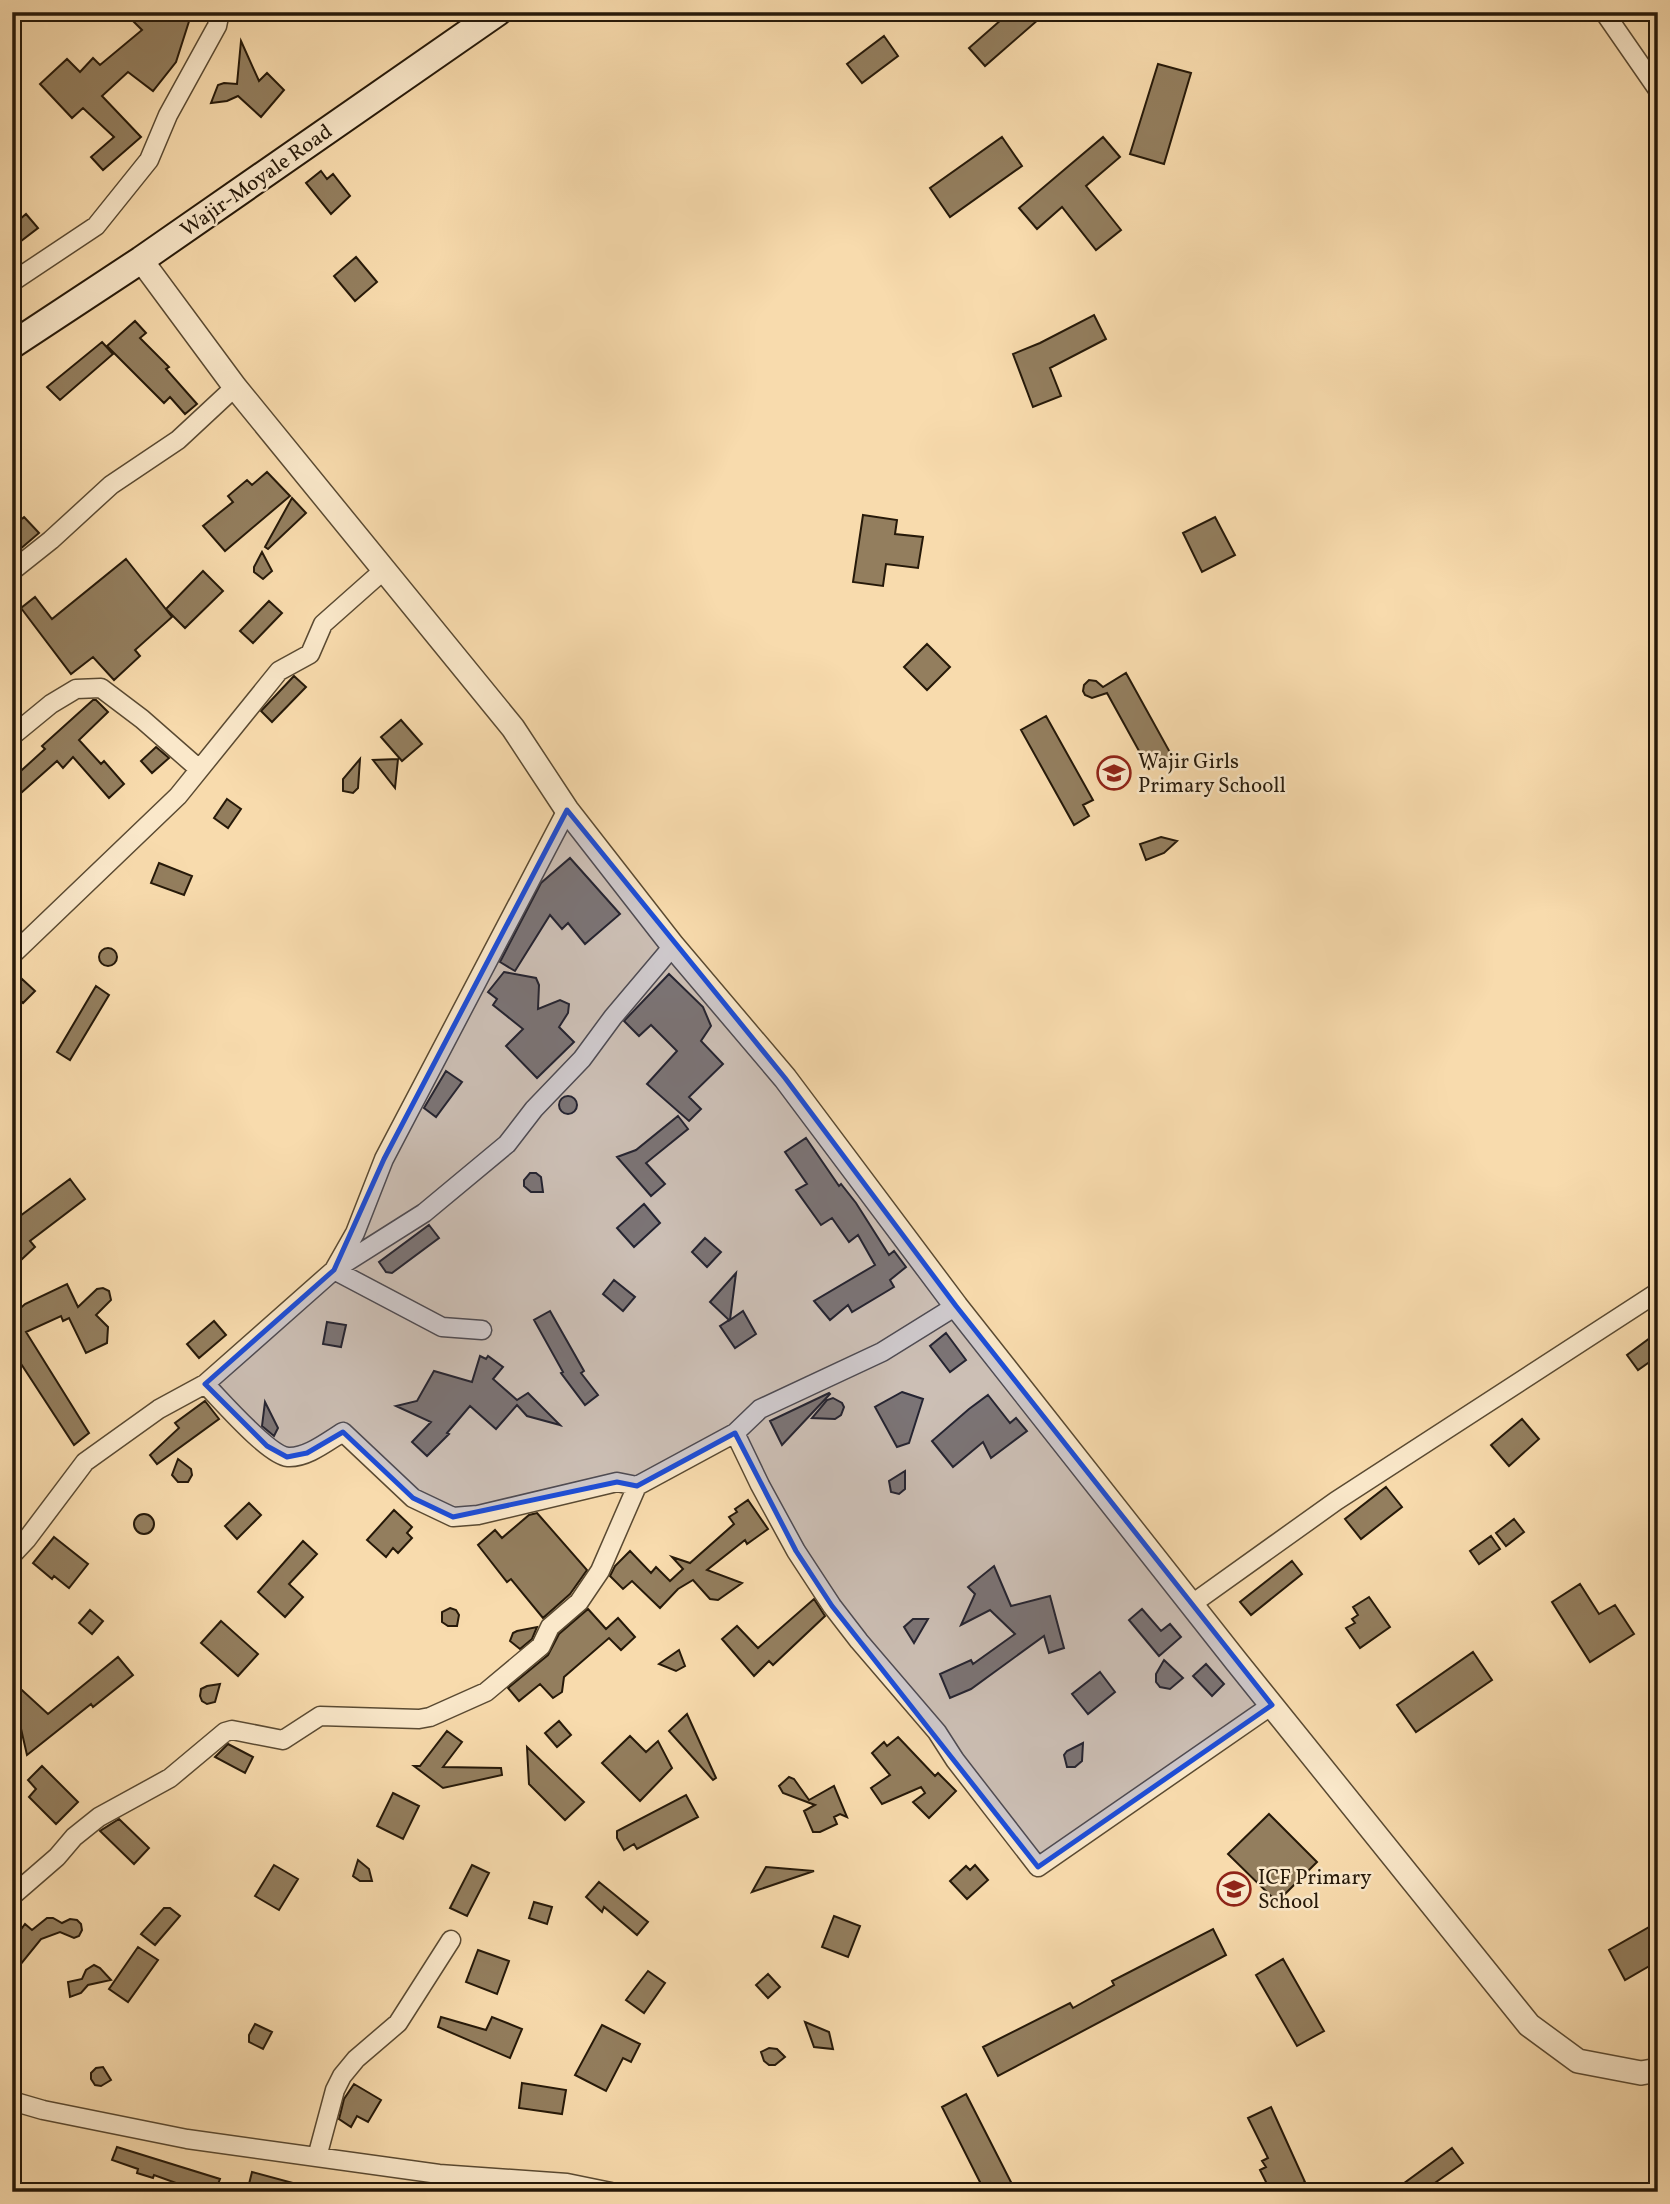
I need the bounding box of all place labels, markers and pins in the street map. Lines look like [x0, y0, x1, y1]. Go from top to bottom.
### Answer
place label: Wajir Girls Primary Schooll [1138, 748, 1286, 801]
school or university icon: Wajir Girls Primary Schooll [1095, 754, 1133, 792]
place label: ICF Primary School [1258, 1864, 1372, 1917]
school or university icon: ICF Primary School [1215, 1870, 1253, 1908]

